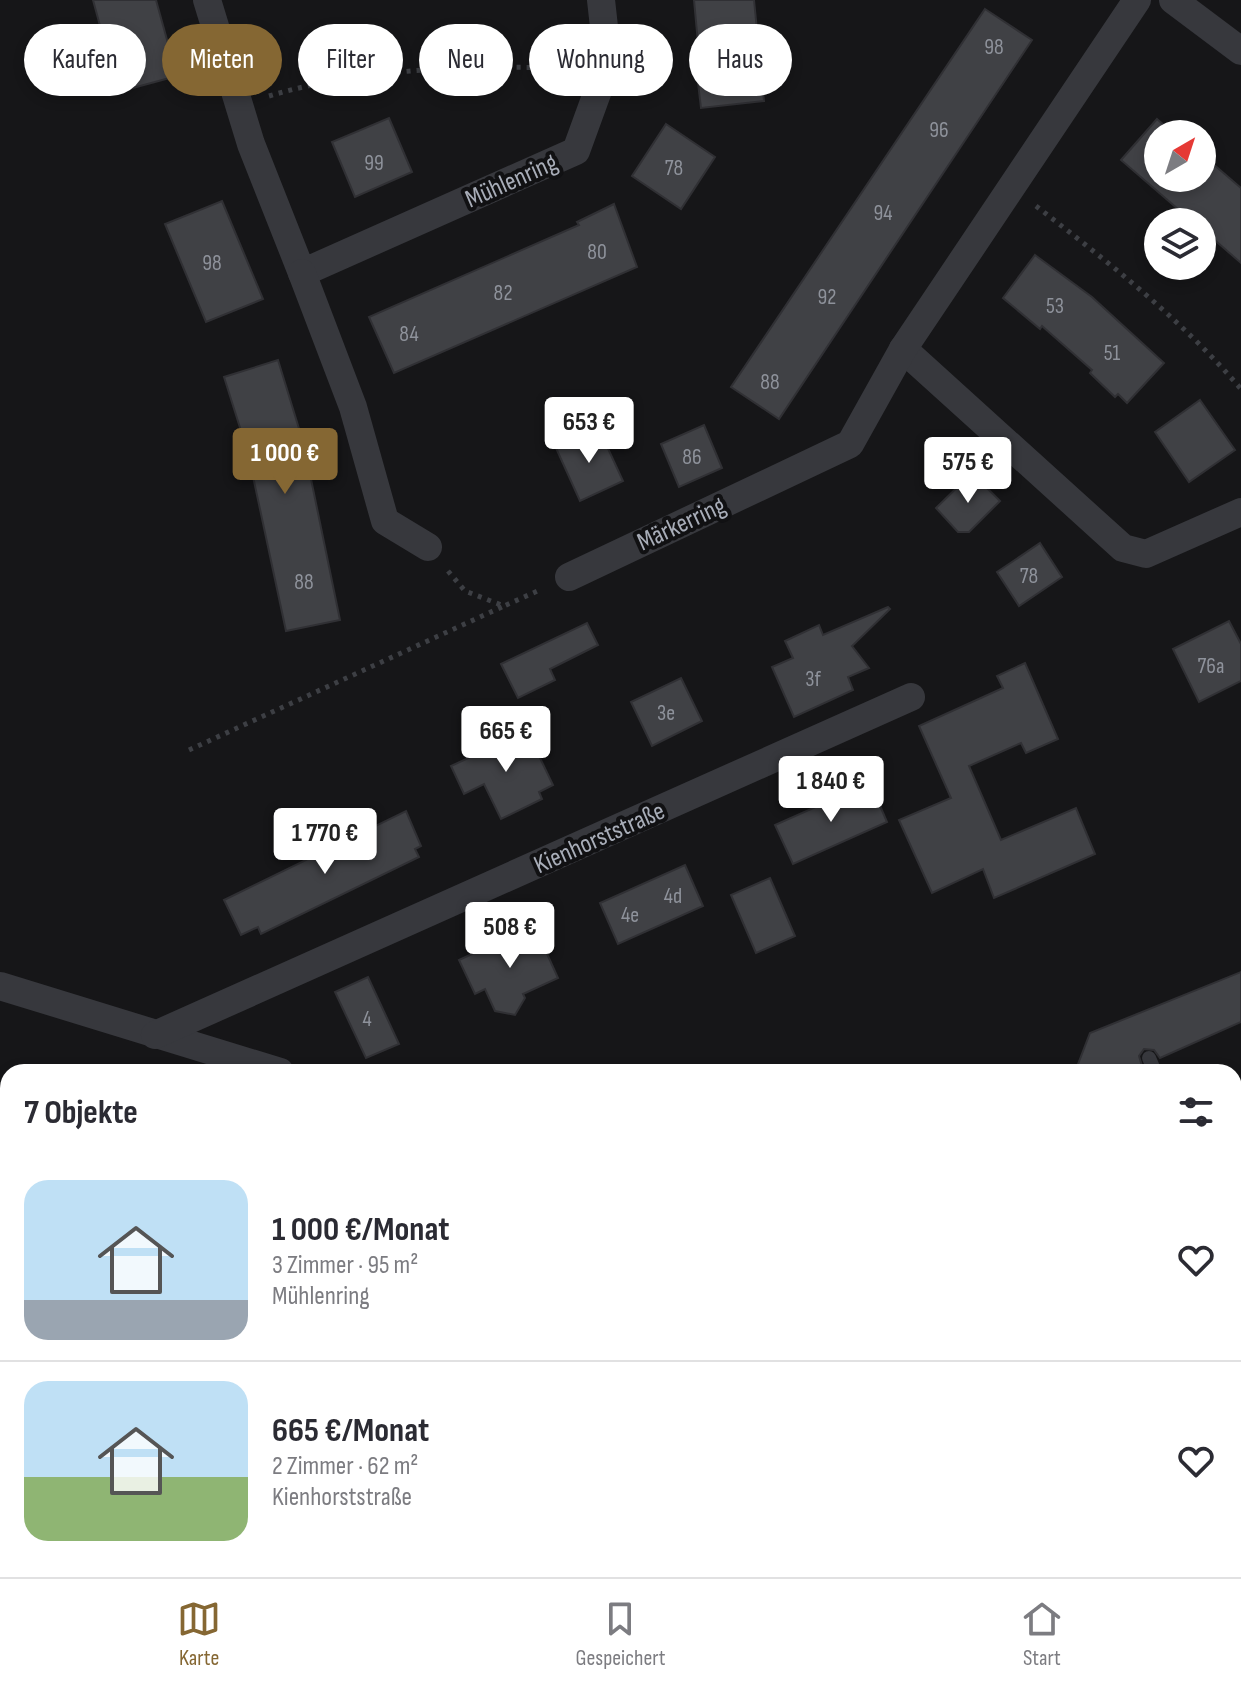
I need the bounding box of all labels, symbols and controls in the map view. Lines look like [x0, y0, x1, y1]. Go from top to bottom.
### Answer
chip: Kaufen [24, 24, 146, 96]
chip: Mieten [162, 24, 282, 96]
chip: Filter [298, 24, 403, 96]
chip: Neu [419, 24, 513, 96]
chip: Wohnung [529, 24, 673, 96]
chip: Haus [689, 24, 792, 96]
house number: 98 [984, 34, 1004, 61]
house number: 96 [929, 117, 949, 144]
north arrow [1144, 120, 1216, 192]
map controls [1144, 120, 1216, 280]
street label: Mühlenring [461, 147, 563, 215]
house number: 99 [364, 150, 384, 177]
house number: 78 [665, 155, 683, 182]
house number: 94 [874, 200, 892, 227]
button: layers [1144, 208, 1216, 280]
house number: 80 [587, 239, 607, 266]
house number: 98 [202, 250, 222, 277]
house number: 82 [493, 280, 513, 307]
house number: 92 [818, 284, 836, 311]
house number: 53 [1046, 293, 1064, 320]
house number: 84 [399, 321, 419, 348]
house number: 51 [1104, 340, 1121, 367]
house number: 88 [760, 369, 780, 396]
pin: 653 € [533, 397, 645, 465]
text: 653 € [563, 407, 615, 438]
pin: 1 000 € [211, 428, 359, 496]
pin: 575 € [912, 437, 1024, 505]
text: 1 000 € [251, 438, 319, 469]
house number: 86 [682, 444, 702, 471]
text: 575 € [942, 447, 994, 478]
street label: Märkerring [632, 490, 731, 558]
house number: 78 [1020, 563, 1038, 590]
house number: 88 [294, 569, 314, 596]
house number: 76a [1198, 653, 1224, 680]
house number: 3f [805, 666, 821, 693]
house number: 3e [657, 700, 675, 727]
pin: 665 € [450, 706, 562, 774]
text: 665 € [479, 716, 533, 747]
pin: 1 840 € [757, 756, 905, 824]
text: 1 840 € [797, 766, 865, 797]
street label: Kienhorststraße [529, 796, 670, 881]
pin: 1 770 € [251, 808, 399, 876]
text: 1 770 € [292, 818, 358, 849]
house number: 4d [664, 883, 682, 910]
pin: 508 € [454, 902, 566, 970]
house number: 4e [621, 902, 639, 929]
text: 508 € [483, 912, 537, 943]
house number: 4 [362, 1006, 372, 1033]
icon: filters [1174, 1090, 1218, 1134]
text: 7 Objekte [24, 1092, 138, 1133]
text: 1 000 €/Monat [272, 1209, 450, 1250]
icon: home [88, 1212, 184, 1308]
icon: heart [1174, 1238, 1218, 1282]
text: 3 Zimmer · 95 m² [272, 1250, 418, 1281]
text: Mühlenring [272, 1281, 370, 1312]
text: 665 €/Monat [272, 1410, 429, 1451]
icon: home [88, 1413, 184, 1509]
icon: heart [1174, 1439, 1218, 1483]
text: 2 Zimmer · 62 m² [272, 1451, 418, 1482]
text: Kienhorststraße [272, 1482, 412, 1513]
tab: Karte [177, 1597, 221, 1672]
tab: Gespeichert [575, 1597, 666, 1672]
tab: Start [1020, 1597, 1064, 1672]

